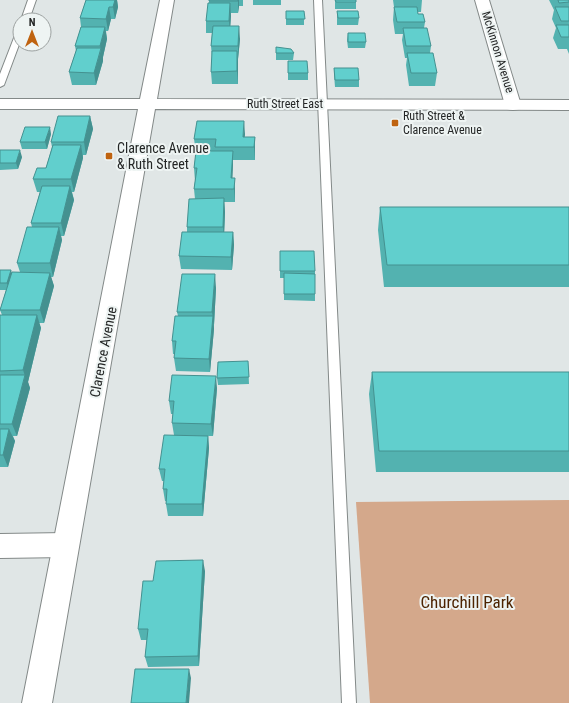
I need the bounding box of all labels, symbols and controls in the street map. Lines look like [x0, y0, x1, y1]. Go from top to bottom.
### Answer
street label: McKinnon Avenue [479, 9, 517, 95]
north arrow [12, 12, 52, 52]
text: N [29, 16, 36, 29]
street label: Ruth Street East [247, 97, 323, 111]
place label: Ruth Street & Clarence Avenue [403, 109, 482, 137]
marker: Ruth Street & Clarence Avenue [390, 118, 400, 128]
place label: Clarence Avenue & Ruth Street [117, 140, 209, 172]
marker: Clarence Avenue & Ruth Street [104, 151, 114, 161]
street label: Clarence Avenue [86, 305, 120, 399]
park label: Churchill Park [420, 592, 514, 612]

